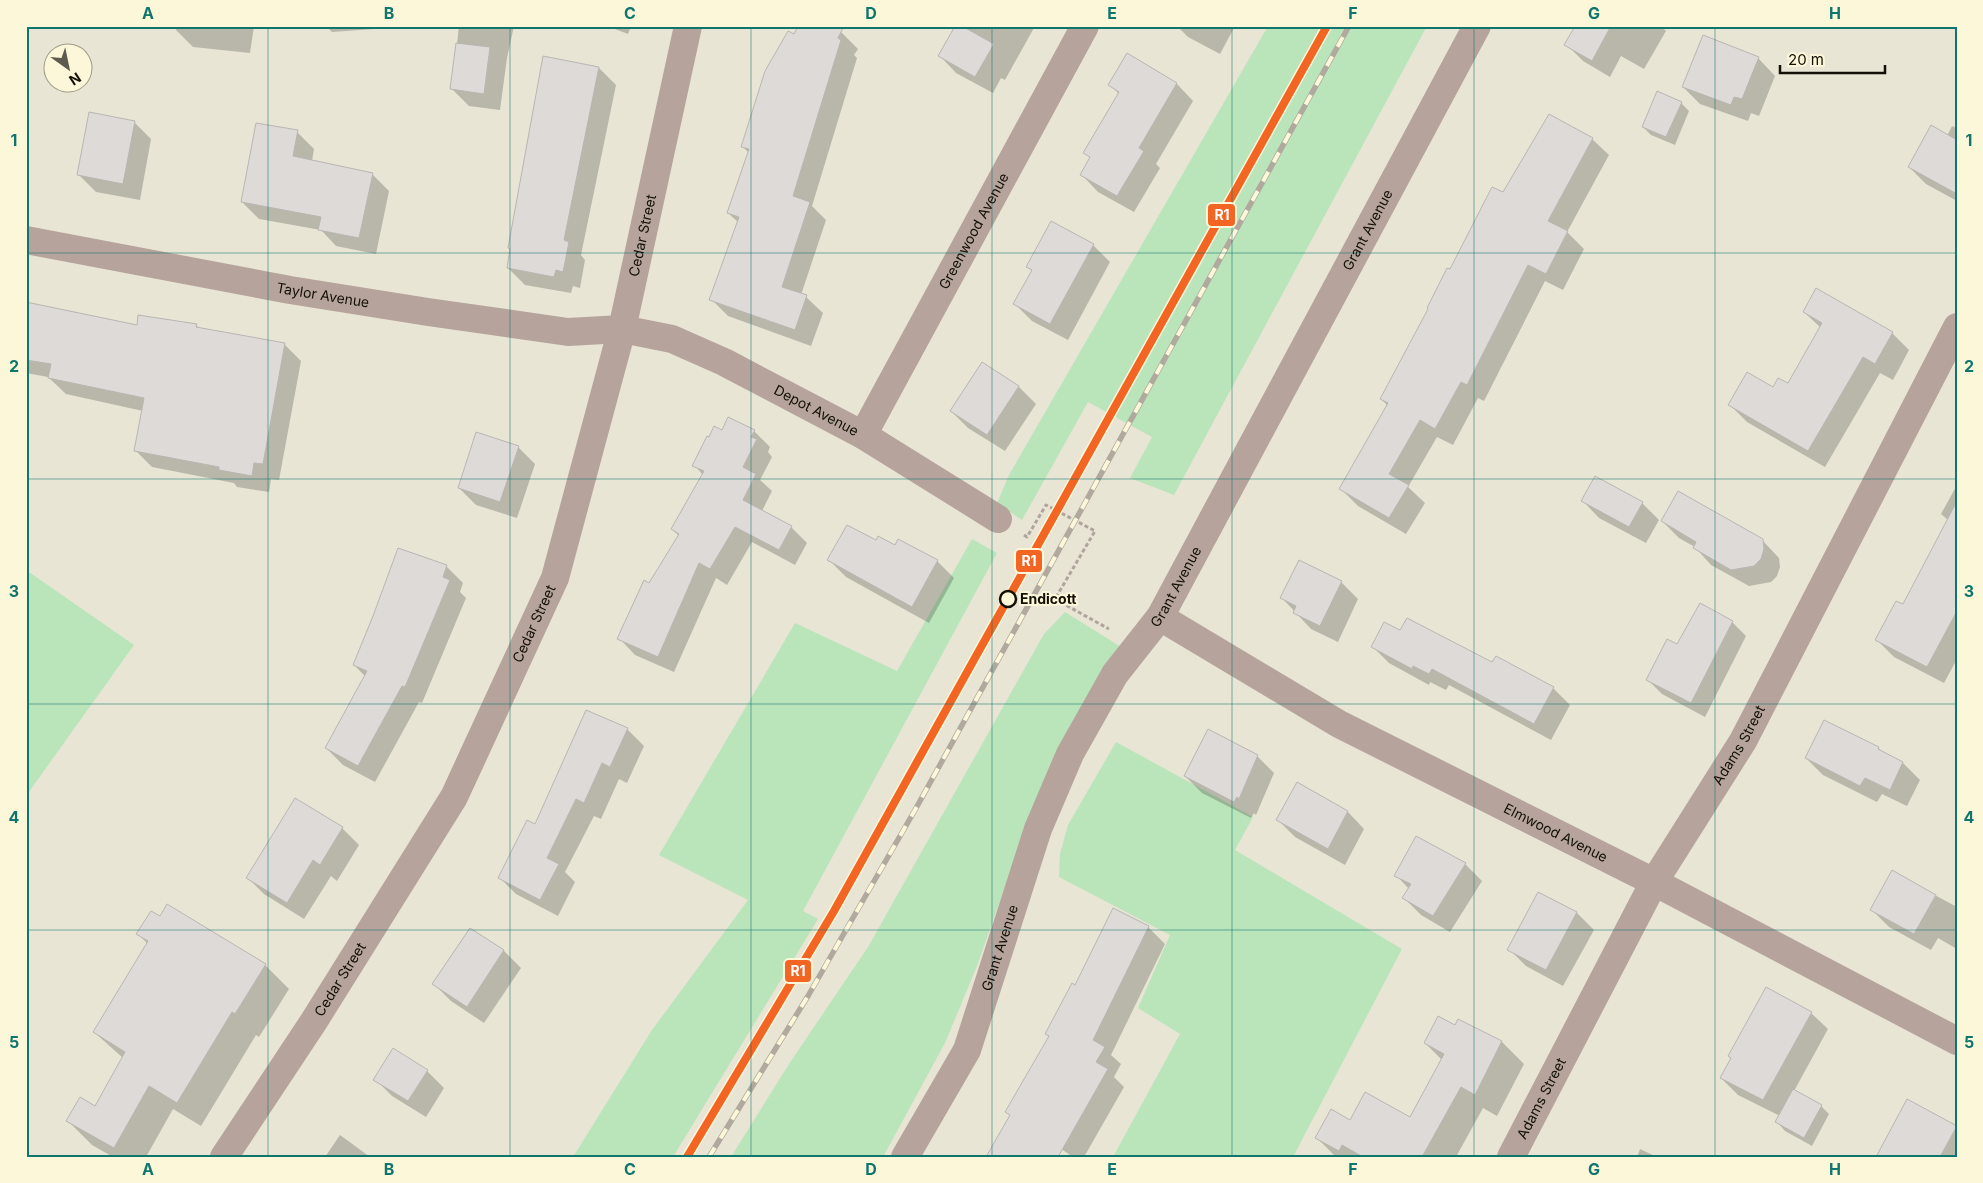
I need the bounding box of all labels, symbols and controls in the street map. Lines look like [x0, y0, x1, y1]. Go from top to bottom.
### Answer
text: A [142, 3, 154, 23]
text: B [384, 3, 394, 23]
text: C [624, 3, 636, 23]
text: D [865, 3, 877, 23]
text: E [1107, 3, 1117, 23]
text: F [1348, 3, 1358, 23]
text: G [1588, 3, 1600, 23]
text: H [1829, 3, 1841, 23]
north arrow [42, 42, 92, 92]
scale bar [1780, 42, 1886, 74]
text: 20 m [1788, 50, 1824, 69]
text: N [66, 69, 84, 89]
text: 1 [11, 130, 17, 150]
text: 1 [1966, 130, 1972, 150]
street label: Greenwood Avenue [935, 170, 1012, 292]
street label: Grant Avenue [1339, 186, 1396, 273]
street label: Cedar Street [625, 192, 659, 278]
line badge: R1 [1207, 203, 1236, 227]
text: R1 [1214, 206, 1230, 223]
street label: Taylor Avenue [275, 279, 371, 311]
text: 2 [9, 356, 19, 376]
text: 2 [1964, 356, 1974, 376]
street label: Depot Avenue [771, 381, 862, 439]
street label: Grant Avenue [1146, 543, 1204, 630]
line badge: R1 [1015, 549, 1043, 573]
text: R1 [1021, 552, 1037, 569]
text: 3 [9, 581, 19, 601]
text: 3 [1964, 581, 1974, 601]
street label: Cedar Street [508, 582, 559, 665]
marker: Endicott [999, 590, 1017, 608]
place label: Endicott [1020, 590, 1076, 607]
street label: Adams Street [1709, 702, 1768, 788]
street label: Elmwood Avenue [1501, 799, 1611, 865]
text: 4 [9, 807, 20, 827]
text: 4 [1964, 807, 1975, 827]
street label: Grant Avenue [978, 902, 1021, 993]
street label: Cedar Street [310, 939, 369, 1019]
line badge: R1 [784, 959, 812, 983]
text: R1 [790, 962, 806, 979]
text: 5 [9, 1032, 19, 1052]
text: 5 [1964, 1032, 1974, 1052]
street label: Adams Street [1513, 1054, 1569, 1142]
text: A [142, 1159, 154, 1179]
text: B [384, 1159, 394, 1179]
text: C [624, 1159, 636, 1179]
text: D [865, 1159, 877, 1179]
text: E [1107, 1159, 1117, 1179]
text: F [1348, 1159, 1358, 1179]
text: G [1588, 1159, 1600, 1179]
text: H [1829, 1159, 1841, 1179]

